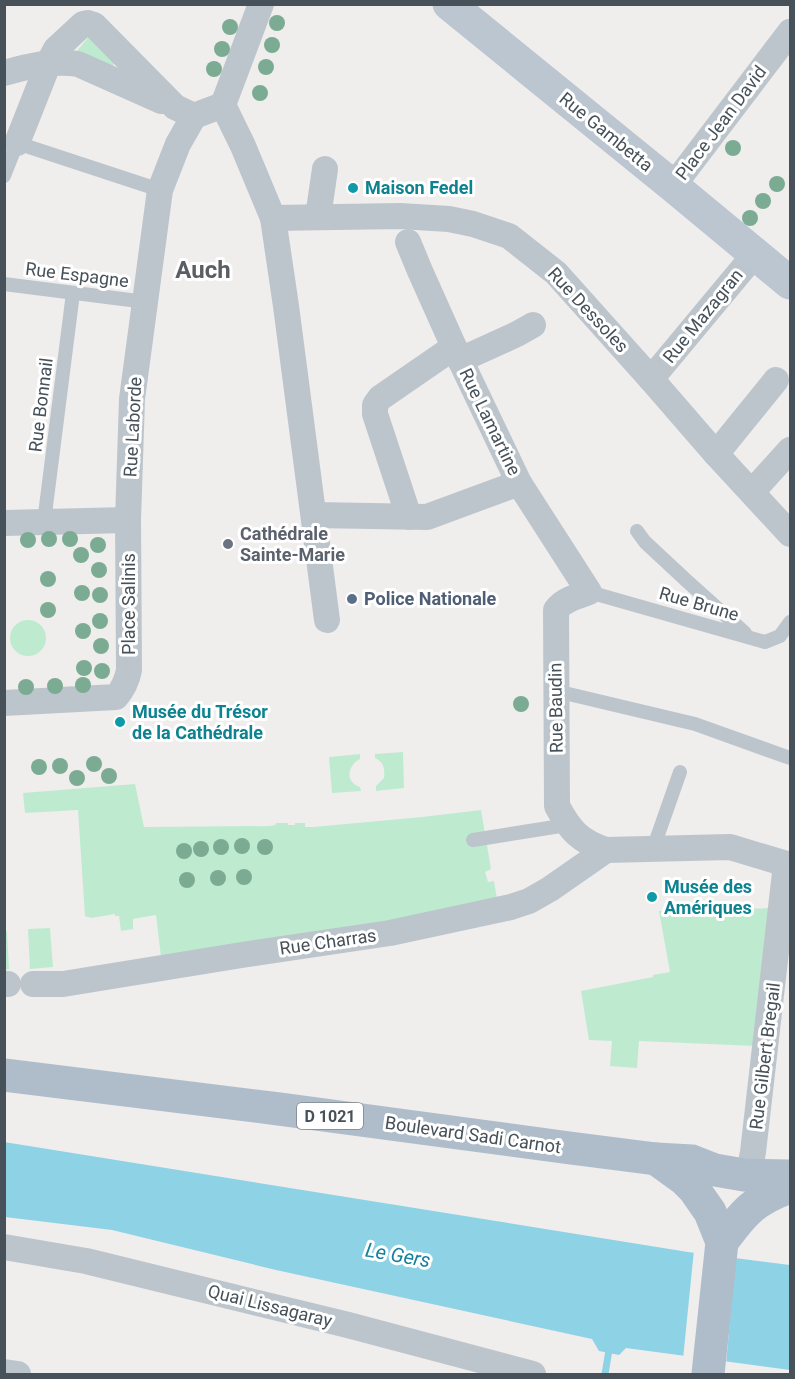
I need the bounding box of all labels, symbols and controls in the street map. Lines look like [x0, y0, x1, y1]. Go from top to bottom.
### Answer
street label: Place Jean David [671, 62, 770, 184]
street label: Rue Gambetta [555, 88, 657, 176]
place label: Maison Fedel [365, 177, 473, 198]
marker: Maison Fedel [346, 181, 360, 195]
district label: Auch [175, 256, 231, 284]
street label: Rue Espagne [24, 258, 130, 291]
street label: Rue Dessoles [544, 263, 633, 356]
street label: Rue Mazagran [658, 264, 747, 367]
street label: Rue Bonnail [24, 357, 57, 453]
street label: Rue Lamartine [456, 365, 525, 479]
street label: Rue Laborde [119, 376, 146, 478]
place label: Cathédrale Sainte-Marie [240, 523, 345, 565]
marker: Cathédrale Sainte-Marie [221, 537, 235, 551]
street label: Place Salinis [118, 553, 139, 655]
street label: Rue Brune [657, 582, 741, 625]
place label: Police Nationale [364, 588, 497, 609]
marker: Police Nationale [345, 592, 359, 606]
street label: Rue Baudin [544, 663, 567, 753]
place label: Musée du Trésor de la Cathédrale [132, 701, 268, 743]
marker: Musée du Trésor de la Cathédrale [113, 715, 127, 729]
place label: Musée des Amériques [664, 876, 752, 918]
marker: Musée des Amériques [645, 890, 659, 904]
street label: Rue Charras [278, 924, 378, 959]
street label: Rue Gilbert Bregail [745, 981, 784, 1131]
road number: D 1021 [297, 1103, 363, 1129]
street label: Boulevard Sadi Carnot [384, 1112, 562, 1157]
water label: Le Gers [364, 1237, 432, 1273]
street label: Quai Lissagaray [206, 1280, 335, 1331]

